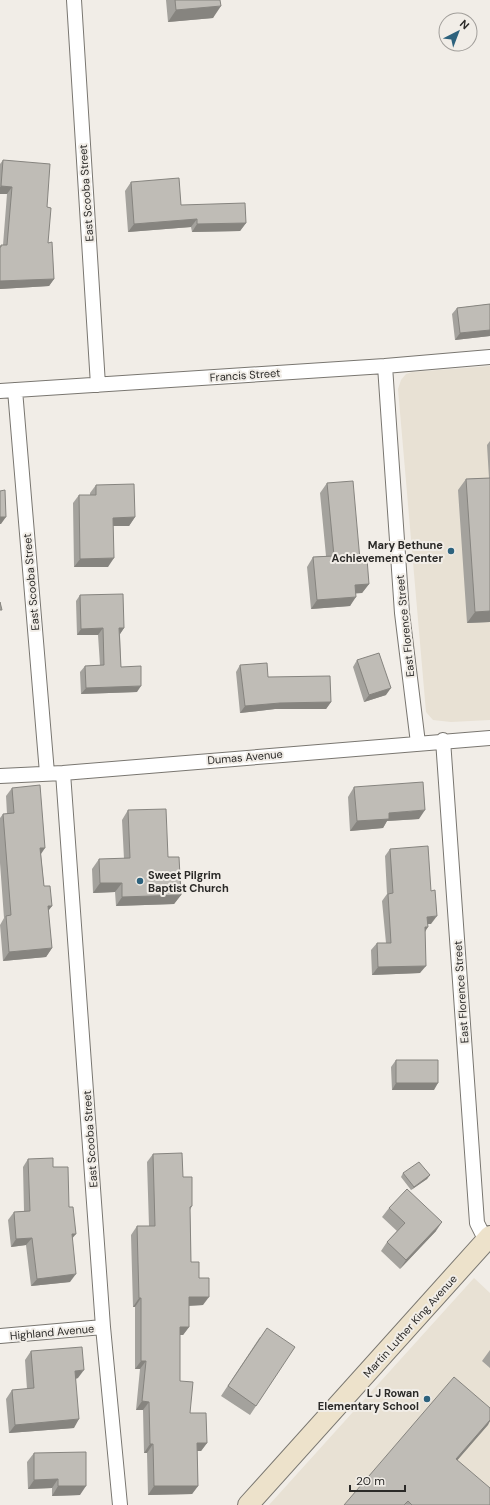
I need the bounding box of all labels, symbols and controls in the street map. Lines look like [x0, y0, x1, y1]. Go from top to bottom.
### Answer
north arrow [438, 12, 478, 52]
text: N [457, 17, 472, 32]
street label: East Scooba Street [76, 144, 96, 242]
street label: Francis Street [209, 366, 281, 384]
street label: East Scooba Street [20, 533, 42, 631]
place label: Mary Bethune Achievement Center [332, 538, 443, 565]
marker: Mary Bethune Achievement Center [446, 546, 456, 556]
street label: East Florence Street [393, 574, 417, 678]
street label: Dumas Avenue [207, 747, 283, 767]
place label: Sweet Pilgrim Baptist Church [148, 868, 229, 895]
marker: Sweet Pilgrim Baptist Church [135, 876, 145, 886]
street label: East Florence Street [450, 940, 472, 1044]
street label: East Scooba Street [80, 1090, 100, 1188]
street label: Martin Luther King Avenue [360, 1272, 460, 1380]
street label: Highland Avenue [9, 1321, 95, 1343]
place label: L J Rowan Elementary School [318, 1386, 419, 1413]
marker: L J Rowan Elementary School [422, 1394, 432, 1404]
scale bar [350, 1467, 405, 1493]
text: 20 m [356, 1473, 385, 1489]

